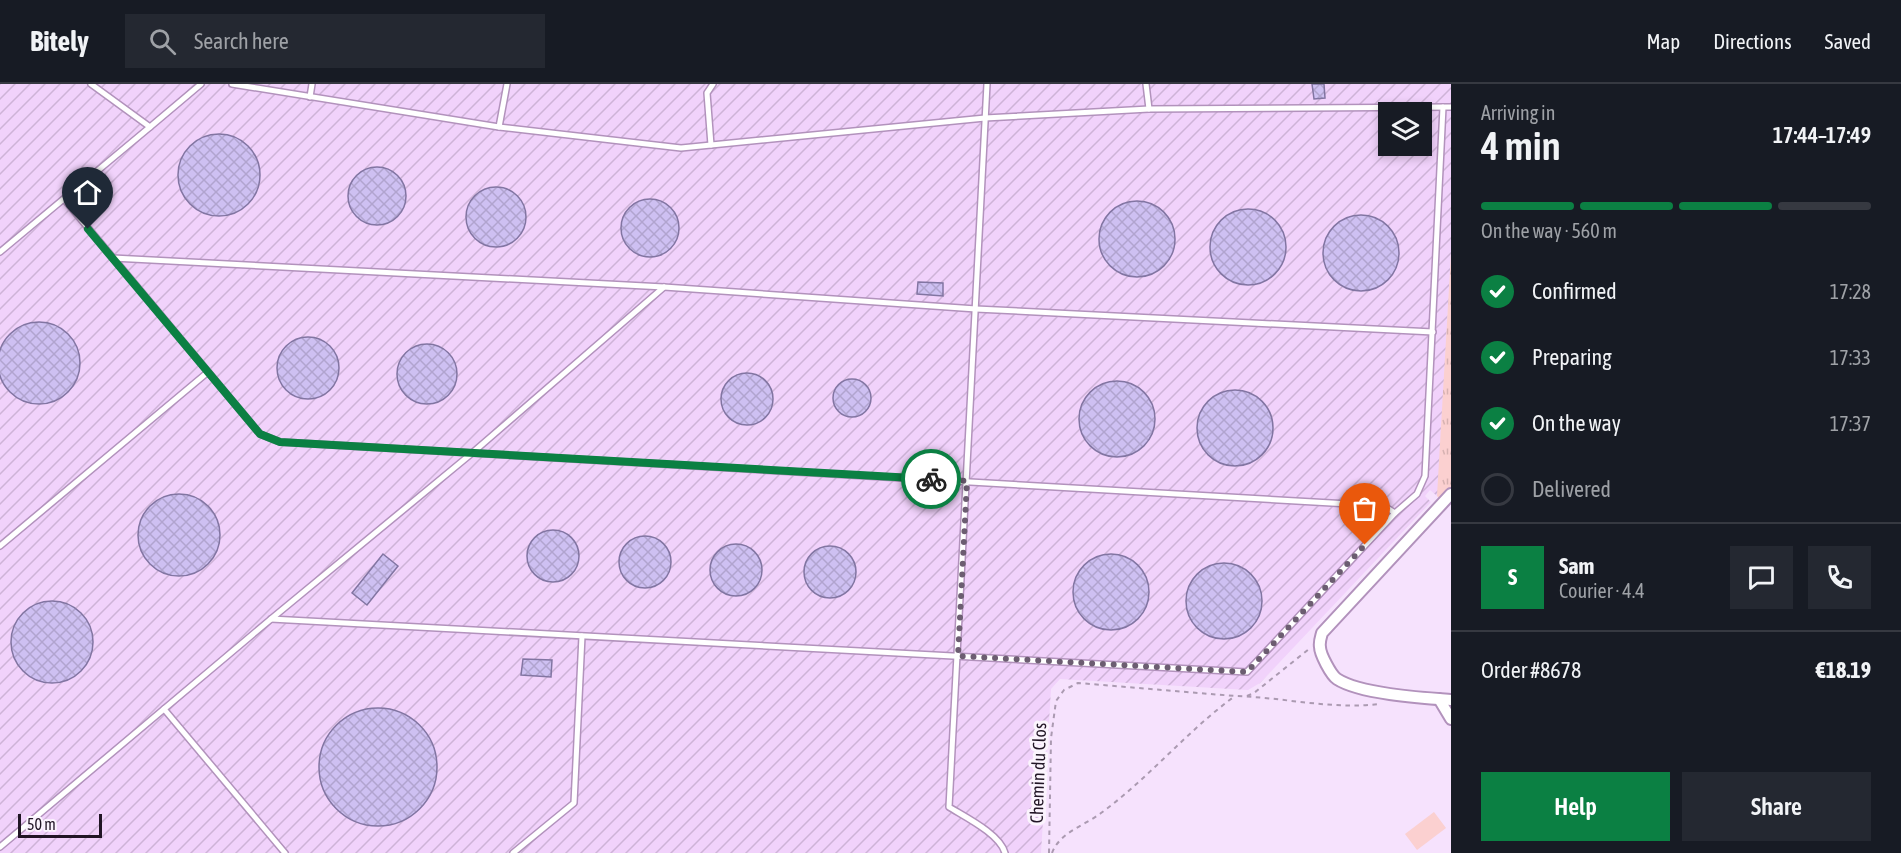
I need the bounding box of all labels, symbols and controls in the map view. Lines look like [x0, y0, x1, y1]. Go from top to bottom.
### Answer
search box [125, 14, 545, 68]
text: Bitely [30, 25, 89, 57]
icon: search [146, 25, 179, 58]
text: Search here [194, 28, 289, 54]
text: Map [1646, 29, 1680, 53]
text: Directions [1713, 29, 1792, 53]
text: Saved [1825, 29, 1871, 53]
text: Arriving in [1481, 101, 1555, 124]
map controls [1378, 102, 1432, 156]
button: layers [1378, 102, 1432, 156]
text: 17:44–17:49 [1773, 122, 1871, 148]
text: 4 min [1481, 124, 1561, 168]
pin [62, 167, 113, 229]
icon: home [71, 176, 104, 209]
text: On the way · 560 m [1481, 219, 1617, 242]
icon: check [1481, 275, 1514, 308]
text: Confirmed [1532, 278, 1617, 304]
text: 17:28 [1830, 280, 1871, 303]
icon: check [1481, 341, 1514, 374]
text: Preparing [1532, 344, 1612, 370]
text: 17:33 [1830, 346, 1871, 369]
icon: check [1481, 407, 1514, 440]
text: On the way [1532, 410, 1621, 436]
text: 17:37 [1830, 412, 1871, 435]
courier [901, 449, 961, 509]
icon: bike [915, 463, 948, 496]
text: Delivered [1532, 476, 1611, 502]
pin [1339, 483, 1390, 545]
icon: bag [1348, 492, 1381, 525]
button: chat [1730, 546, 1793, 609]
button: phone [1808, 546, 1871, 609]
text: Sam [1559, 553, 1594, 579]
text: S [1508, 564, 1517, 590]
text: Courier · 4.4 [1559, 579, 1645, 602]
text: Order #8678 [1481, 657, 1581, 683]
text: €18.19 [1816, 657, 1871, 683]
street label: Chemin du Clos [1026, 722, 1050, 824]
button: Help [1481, 772, 1670, 841]
button: Share [1682, 772, 1871, 841]
scale bar [18, 811, 102, 838]
text: 50 m [27, 815, 56, 833]

